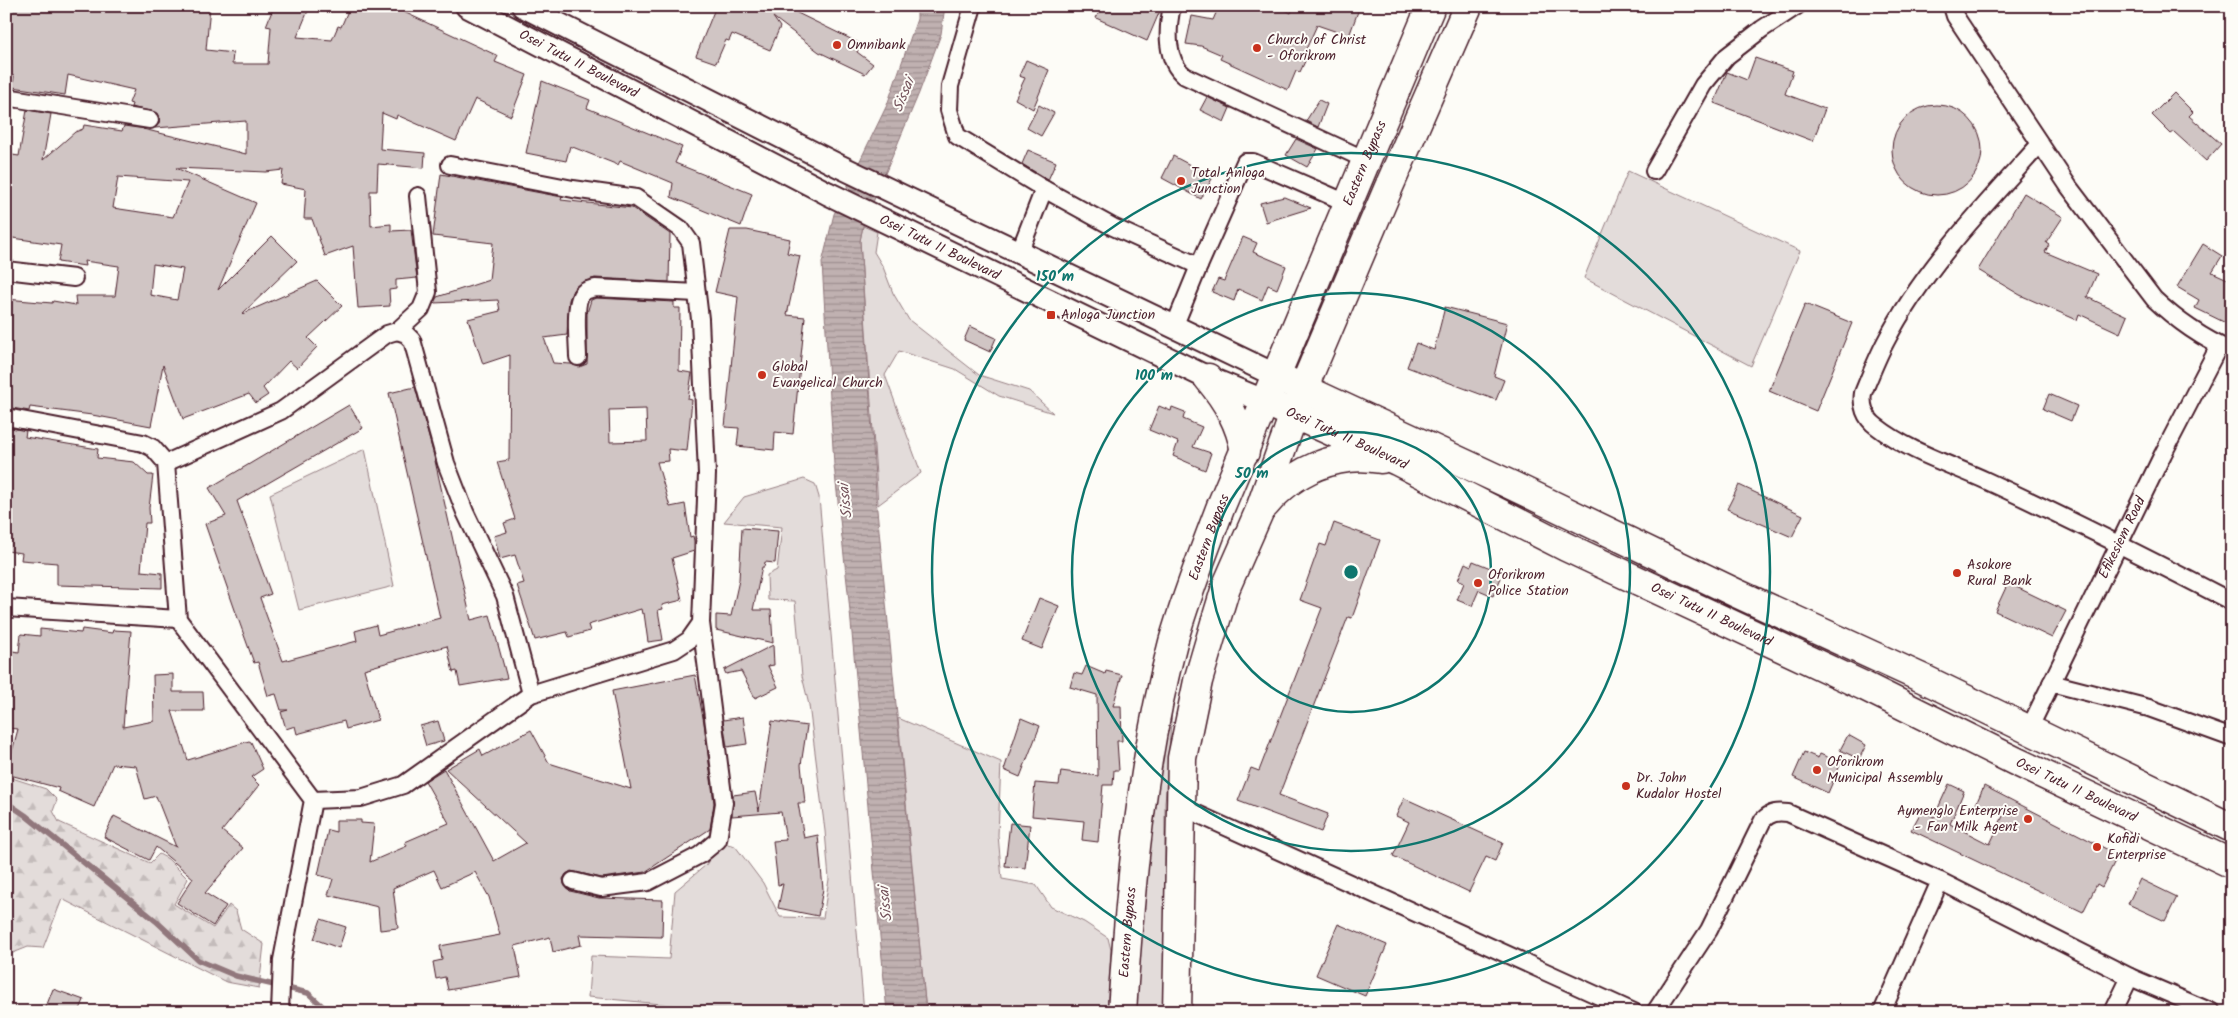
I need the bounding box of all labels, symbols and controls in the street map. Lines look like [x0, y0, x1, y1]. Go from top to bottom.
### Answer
street label: Osei Tutu II Boulevard [515, 24, 643, 105]
place label: Church of Christ - Oforikrom [1267, 29, 1367, 67]
place label: Omnibank [847, 34, 906, 56]
marker: Omnibank [831, 39, 843, 51]
marker: Church of Christ - Oforikrom [1251, 42, 1263, 54]
water label: Sissai [886, 71, 923, 116]
street label: Eastern Bypass [1337, 117, 1393, 210]
place label: Total Anloga Junction [1191, 162, 1265, 200]
marker: Total Anloga Junction [1175, 175, 1187, 187]
street label: Osei Tutu II Boulevard [876, 209, 1005, 287]
text: 150 m [1036, 265, 1074, 289]
place label: Anloga Junction [1061, 304, 1155, 326]
marker: Anloga Junction [1045, 309, 1057, 321]
place label: Global Evangelical Church [772, 356, 883, 394]
text: 100 m [1135, 364, 1173, 388]
marker: Global Evangelical Church [756, 369, 768, 381]
street label: Osei Tutu II Boulevard [1282, 401, 1413, 476]
text: 50 m [1234, 462, 1269, 486]
water label: Sissai [832, 479, 860, 520]
street label: Eastern Bypass [1183, 491, 1236, 584]
street label: Efikesiem Road [2093, 492, 2152, 583]
place label: Asokore Rural Bank [1967, 554, 2032, 592]
centre of rings [1342, 563, 1360, 581]
place label: Oforikrom Police Station [1488, 564, 1569, 602]
marker: Asokore Rural Bank [1951, 567, 1963, 579]
marker: Oforikrom Police Station [1472, 577, 1484, 589]
street label: Osei Tutu II Boulevard [1647, 577, 1777, 653]
place label: Oforikrom Municipal Assembly [1827, 751, 1943, 789]
street label: Osei Tutu II Boulevard [2012, 752, 2142, 829]
marker: Oforikrom Municipal Assembly [1811, 764, 1823, 776]
place label: Dr. John Kudalor Hostel [1636, 767, 1722, 805]
marker: Dr. John Kudalor Hostel [1620, 780, 1632, 792]
place label: Aymenglo Enterprise - Fan Milk Agent [1897, 800, 2019, 838]
marker: Aymenglo Enterprise - Fan Milk Agent [2022, 813, 2034, 825]
place label: Kofidi Enterprise [2107, 828, 2167, 866]
marker: Kofidi Enterprise [2091, 841, 2103, 853]
water label: Sissai [872, 882, 900, 923]
street label: Eastern Bypass [1113, 886, 1143, 978]

